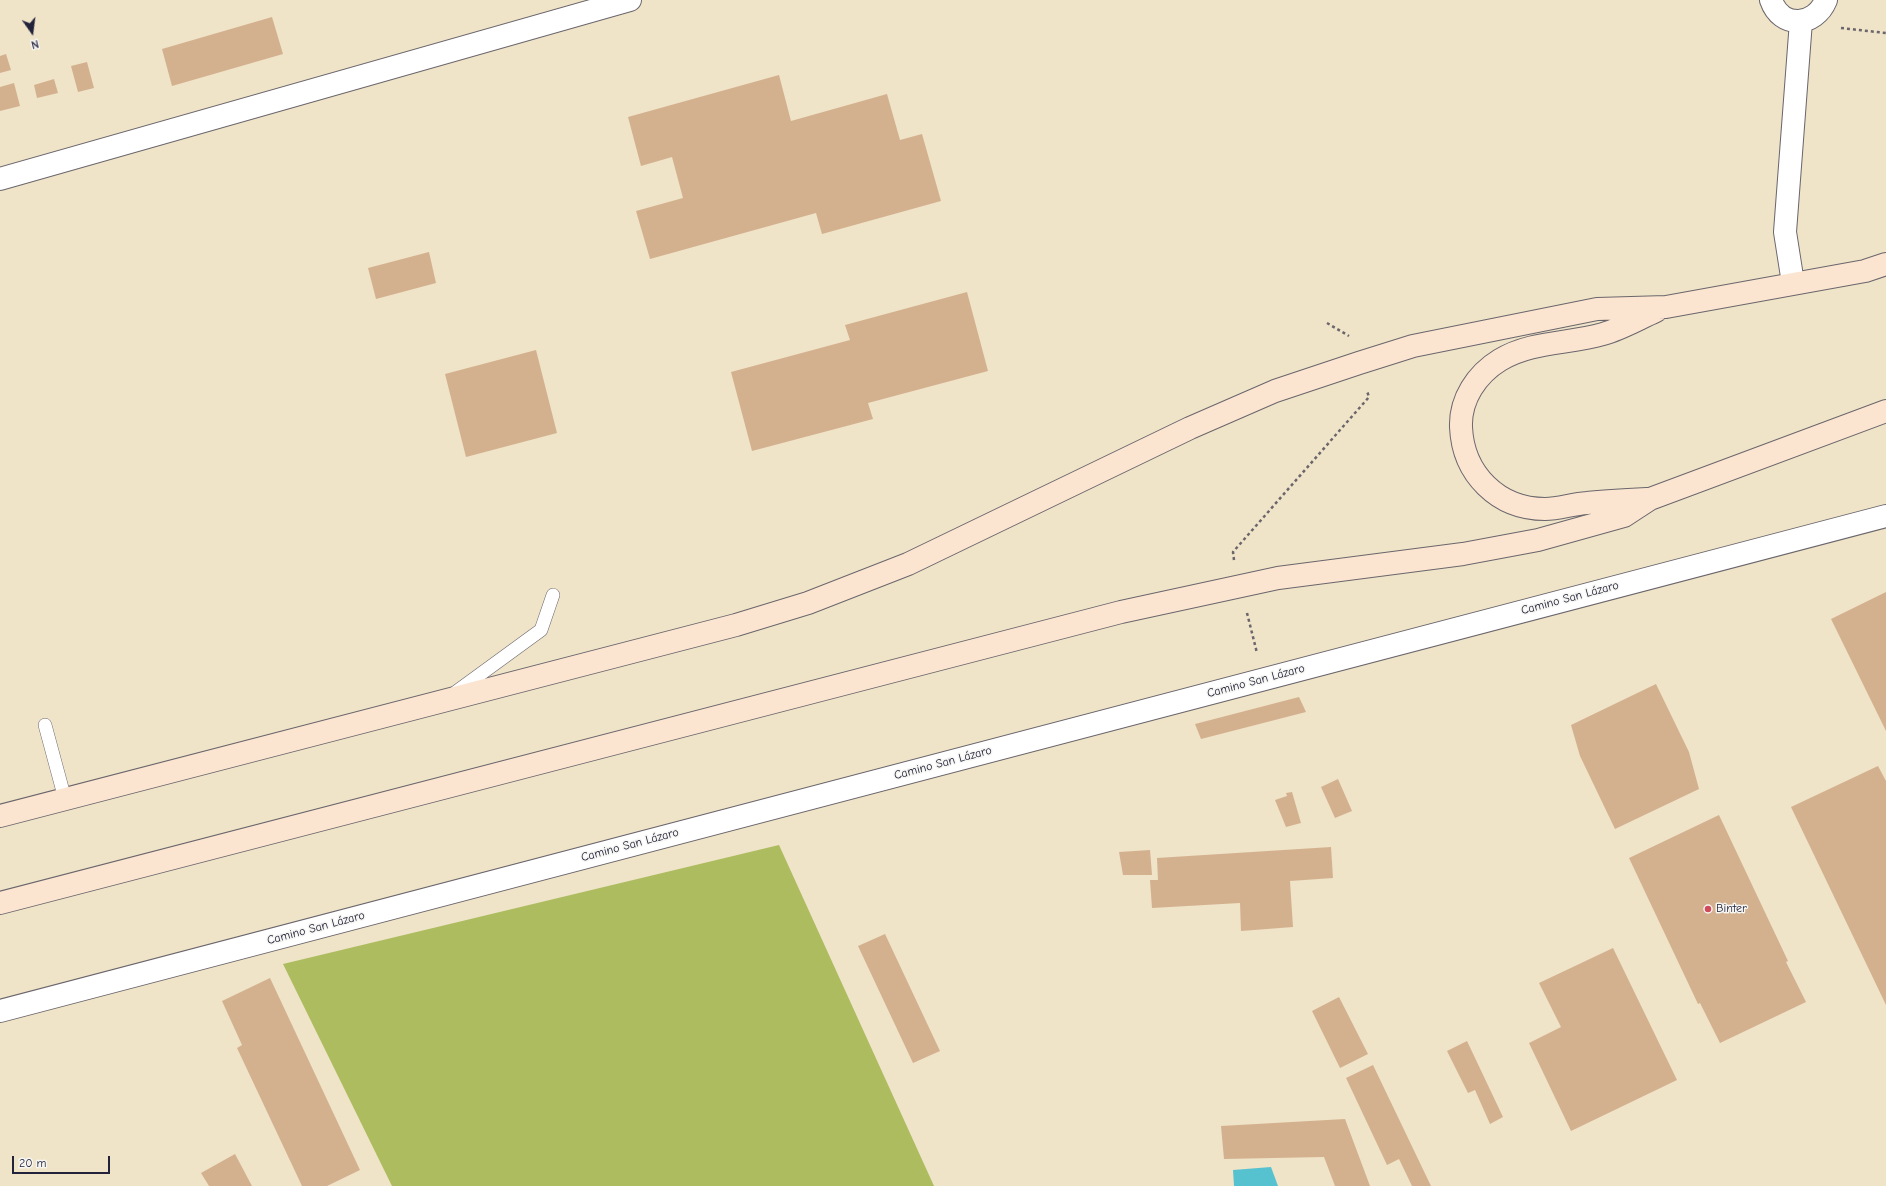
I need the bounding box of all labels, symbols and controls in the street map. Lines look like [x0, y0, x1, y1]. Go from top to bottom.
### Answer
north arrow [12, 12, 52, 52]
text: N [30, 37, 40, 51]
street label: Camino San Lázaro [1520, 578, 1620, 618]
street label: Camino San Lázaro [1206, 661, 1306, 701]
street label: Camino San Lázaro [893, 743, 993, 783]
street label: Camino San Lázaro [580, 825, 680, 865]
place label: Binter [1716, 902, 1747, 916]
marker: Binter [1703, 904, 1713, 914]
street label: Camino San Lázaro [266, 908, 366, 948]
scale bar [14, 1148, 112, 1174]
text: 20 m [19, 1156, 47, 1170]

